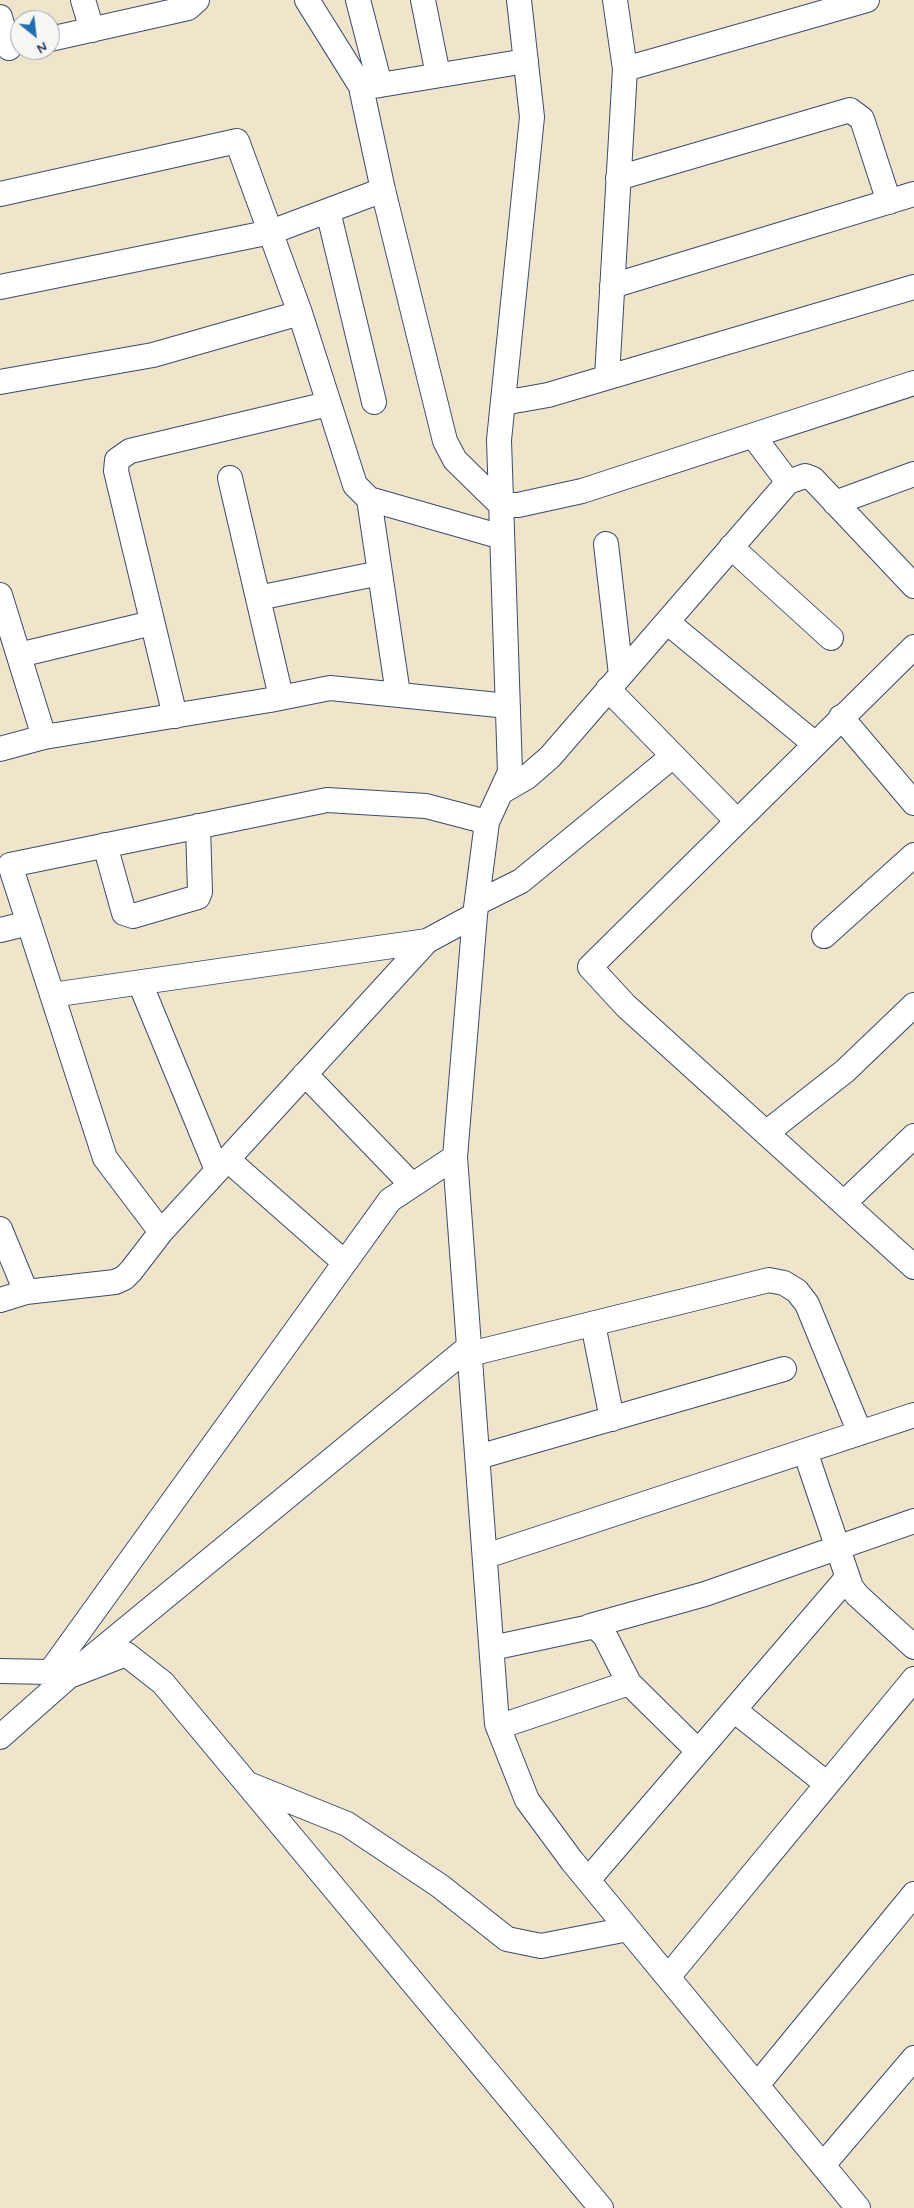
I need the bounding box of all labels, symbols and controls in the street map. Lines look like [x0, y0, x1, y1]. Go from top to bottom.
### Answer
north arrow [10, 10, 60, 60]
text: N [33, 37, 50, 57]

